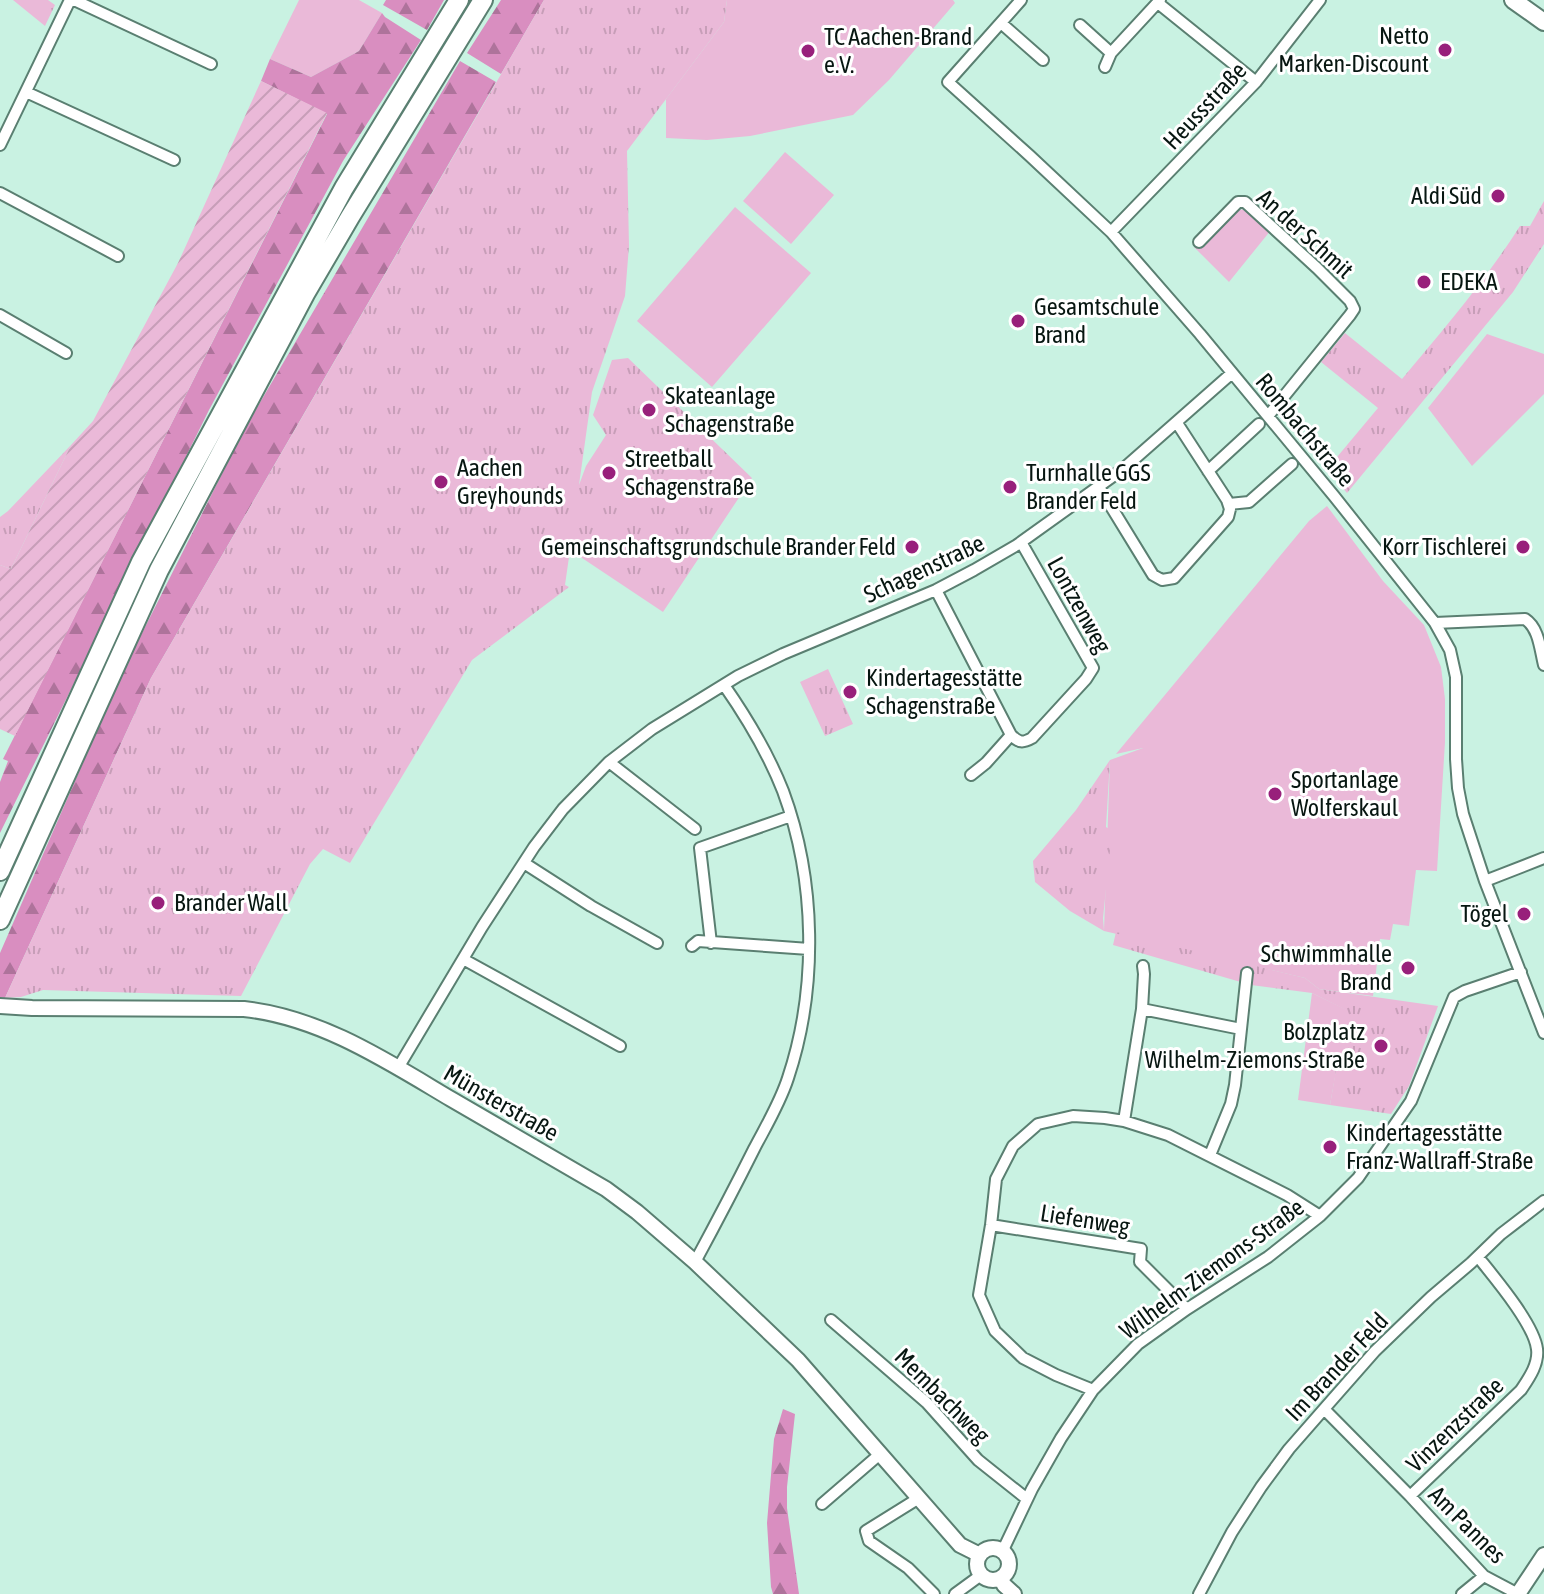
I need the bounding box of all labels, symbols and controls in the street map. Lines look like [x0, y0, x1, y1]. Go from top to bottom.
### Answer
place label: Netto Marken-Discount [1278, 22, 1429, 77]
place label: TC Aachen-Brand e.V. [824, 23, 972, 78]
marker: Netto Marken-Discount [1436, 41, 1454, 59]
marker: TC Aachen-Brand e.V. [799, 42, 817, 60]
street label: Heussstraße [1158, 57, 1252, 155]
place label: Aldi Süd [1411, 182, 1482, 209]
street label: An der Schmit [1252, 184, 1359, 284]
marker: Aldi Süd [1489, 187, 1507, 205]
place label: EDEKA [1440, 268, 1498, 295]
marker: EDEKA [1415, 273, 1433, 291]
place label: Gesamtschule Brand [1034, 293, 1159, 348]
marker: Gesamtschule Brand [1009, 312, 1027, 330]
street label: Rombachstraße [1250, 368, 1360, 492]
place label: Skateanlage Schagenstraße [665, 382, 794, 437]
marker: Skateanlage Schagenstraße [640, 401, 658, 419]
place label: Streetball Schagenstraße [625, 445, 754, 500]
place label: Aachen Greyhounds [457, 454, 563, 509]
place label: Turnhalle GGS Brander Feld [1026, 459, 1151, 514]
marker: Streetball Schagenstraße [600, 464, 618, 482]
marker: Aachen Greyhounds [432, 473, 450, 491]
marker: Turnhalle GGS Brander Feld [1001, 478, 1019, 496]
street label: Schagenstraße [859, 529, 988, 608]
place label: Gemeinschaftsgrundschule Brander Feld [541, 533, 896, 560]
place label: Korr Tischlerei [1382, 533, 1507, 560]
marker: Gemeinschaftsgrundschule Brander Feld [903, 538, 921, 556]
marker: Korr Tischlerei [1514, 538, 1532, 556]
street label: Lontzenweg [1042, 552, 1117, 658]
place label: Kindertagesstätte Schagenstraße [866, 664, 1022, 719]
marker: Kindertagesstätte Schagenstraße [841, 683, 859, 701]
place label: Sportanlage Wolferskaul [1291, 766, 1399, 821]
marker: Sportanlage Wolferskaul [1266, 785, 1284, 803]
place label: Brander Wall [174, 889, 289, 916]
marker: Brander Wall [149, 894, 167, 912]
place label: Tögel [1461, 900, 1509, 927]
marker: Tögel [1515, 905, 1533, 923]
place label: Schwimmhalle Brand [1261, 940, 1392, 995]
marker: Schwimmhalle Brand [1399, 959, 1417, 977]
place label: Bolzplatz Wilhelm-Ziemons-Straße [1145, 1018, 1365, 1073]
marker: Bolzplatz Wilhelm-Ziemons-Straße [1372, 1037, 1390, 1055]
street label: Münsterstraße [439, 1059, 563, 1146]
place label: Kindertagesstätte Franz-Wallraff-Straße [1346, 1119, 1534, 1174]
marker: Kindertagesstätte Franz-Wallraff-Straße [1321, 1138, 1339, 1156]
street label: Wilhelm-Ziemons-Straße [1115, 1193, 1309, 1344]
street label: Liefenweg [1038, 1199, 1132, 1240]
street label: Im Brander Feld [1280, 1307, 1393, 1426]
street label: Membachweg [889, 1343, 996, 1449]
street label: Vinzenzstraße [1401, 1372, 1509, 1477]
street label: Am Pannes [1423, 1481, 1511, 1569]

